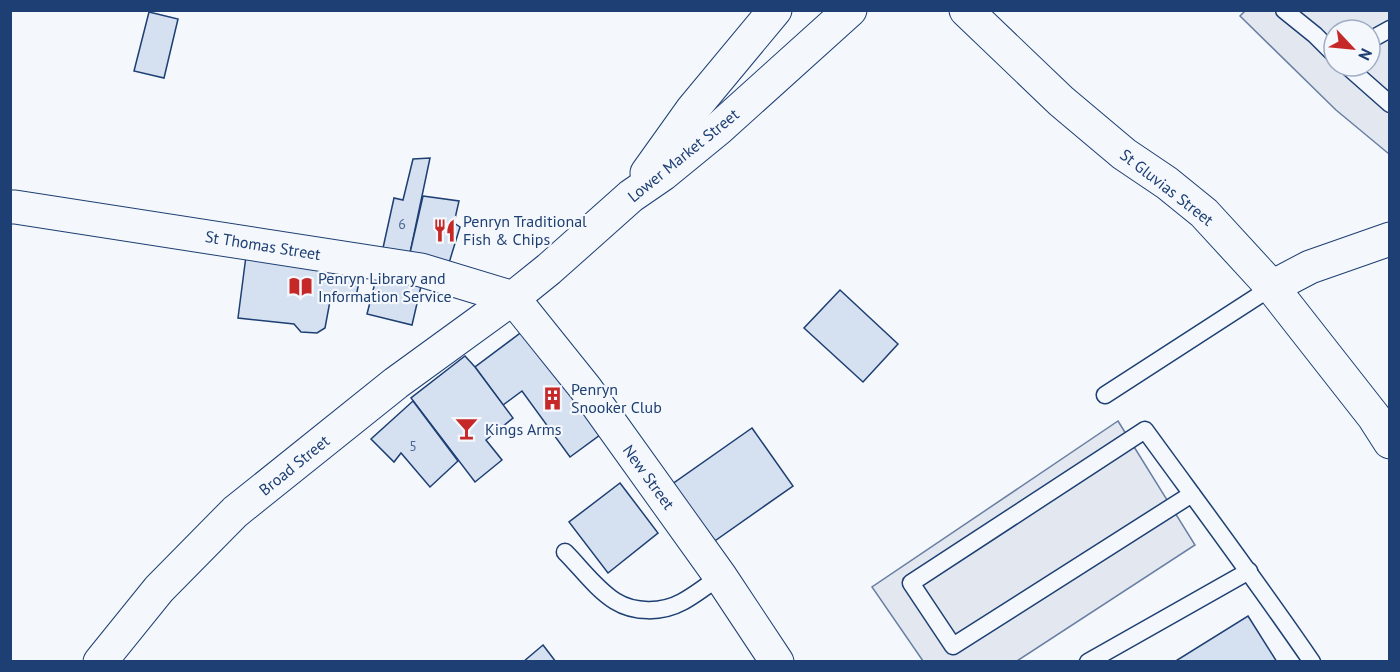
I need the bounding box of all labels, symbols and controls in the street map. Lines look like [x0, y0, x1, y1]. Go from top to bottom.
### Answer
north arrow [1322, 18, 1382, 78]
text: N [1354, 45, 1377, 64]
street label: Lower Market Street [623, 104, 743, 206]
street label: St Gluvias Street [1116, 144, 1218, 230]
place label: Penryn Traditional Fish & Chips [463, 211, 587, 249]
house number: 6 [398, 215, 406, 233]
restaurant icon: Penryn Traditional Fish & Chips [432, 217, 458, 243]
street label: St Thomas Street [204, 226, 323, 264]
place label: Penryn Library and Information Service [318, 268, 452, 306]
library icon: Penryn Library and Information Service [287, 274, 313, 300]
place label: Penryn Snooker Club [571, 379, 662, 417]
building icon: Penryn Snooker Club [540, 385, 566, 411]
bar icon: Kings Arms [454, 416, 480, 442]
place label: Kings Arms [485, 419, 562, 439]
street label: Broad Street [255, 430, 334, 500]
house number: 5 [409, 437, 417, 455]
street label: New Street [619, 441, 680, 514]

